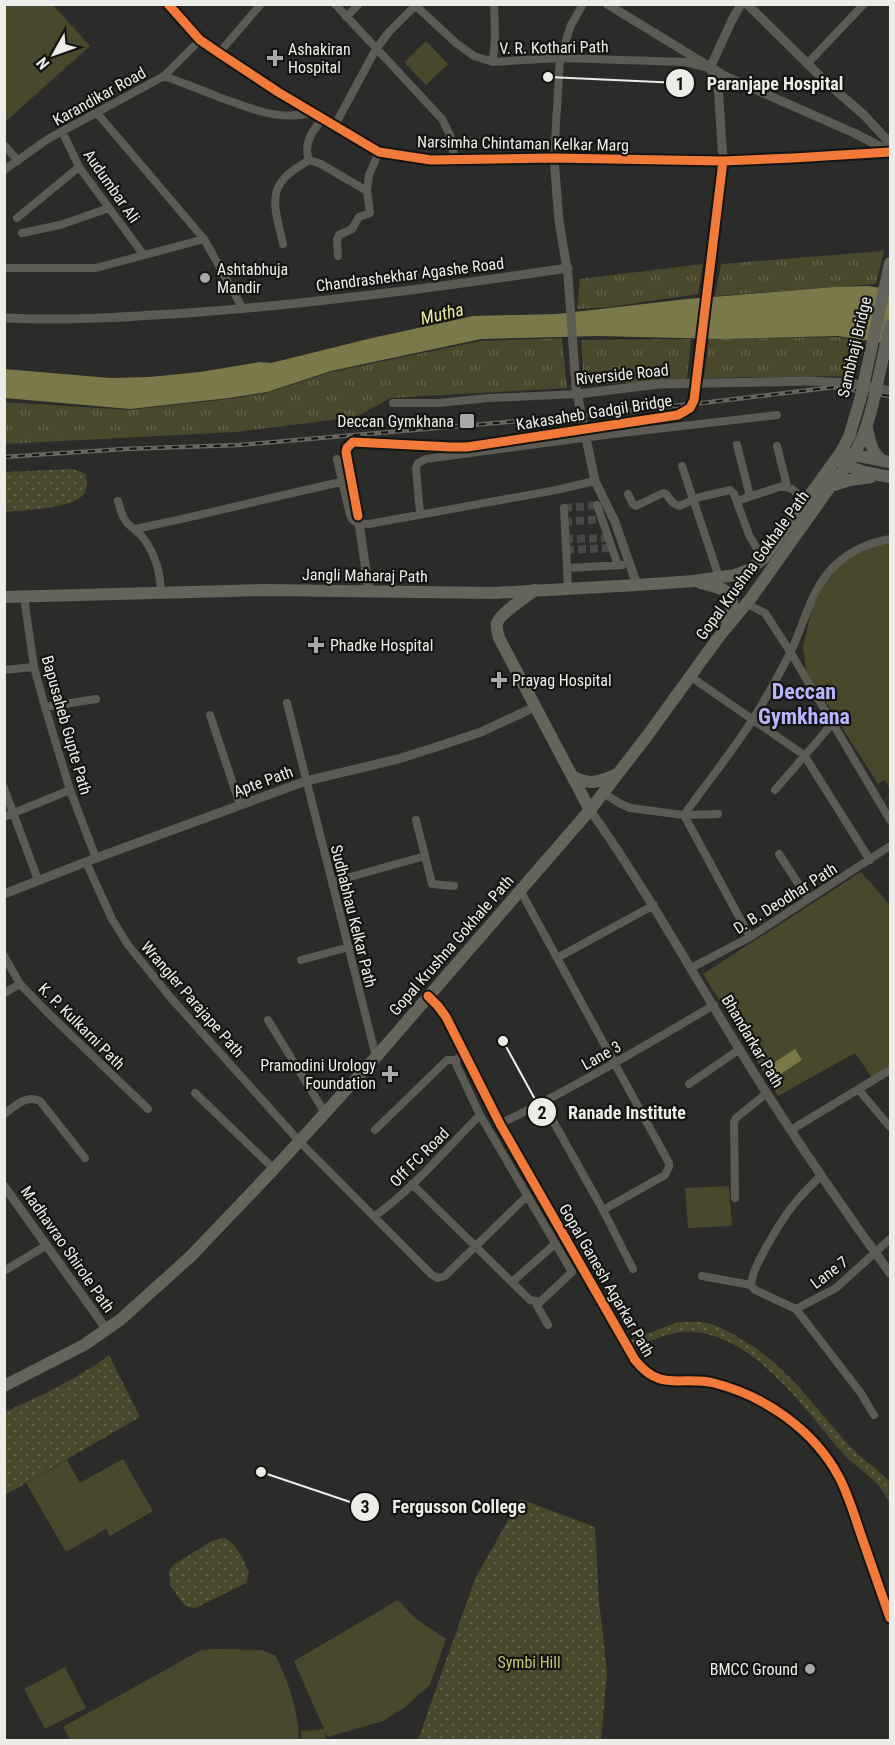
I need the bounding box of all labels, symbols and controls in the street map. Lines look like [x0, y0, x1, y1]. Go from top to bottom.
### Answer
north arrow [24, 24, 84, 84]
street label: V. R. Kothari Path [499, 37, 609, 58]
place label: Ashakiran Hospital [288, 40, 351, 77]
marker: Ashakiran Hospital [266, 49, 284, 67]
text: N [32, 53, 53, 73]
street label: Karandikar Road [49, 63, 149, 130]
callout: Paranjape Hospital [665, 65, 855, 101]
text: 1 [675, 73, 685, 94]
text: Paranjape Hospital [707, 73, 843, 94]
street label: Narsimha Chintaman Kelkar Marg [417, 132, 629, 155]
street label: Audumbar Ali [79, 146, 144, 227]
street label: Chandrashekhar Agashe Road [315, 254, 505, 295]
place label: Ashtabhuja Mandir [217, 260, 288, 297]
marker: Ashtabhuja Mandir [198, 271, 212, 285]
street label: Sambhaji Bridge [834, 295, 875, 399]
water label: Mutha [418, 298, 465, 329]
street label: Riverside Road [575, 360, 670, 389]
street label: Kakasaheb Gadgil Bridge [515, 391, 673, 434]
place label: Deccan Gymkhana [337, 412, 454, 431]
marker: Deccan Gymkhana [458, 412, 476, 430]
street label: Gopal Krushna Gokhale Path [692, 487, 813, 644]
street label: Jangli Maharaj Path [302, 565, 428, 586]
marker: Phadke Hospital [307, 636, 325, 654]
place label: Phadke Hospital [330, 636, 433, 655]
street label: Bapusaheb Gupte Path [38, 653, 95, 797]
marker: Prayag Hospital [490, 671, 508, 689]
place label: Prayag Hospital [512, 671, 612, 690]
district label: Deccan Gymkhana [758, 679, 850, 729]
street label: Apte Path [231, 762, 296, 801]
street label: Sudhabhau Kelkar Path [327, 843, 380, 989]
street label: D. B. Deodhar Path [730, 859, 840, 938]
street label: Gopal Krushna Gokhale Path [385, 871, 517, 1019]
street label: Wrangler Parajape Path [137, 937, 248, 1061]
street label: K. P. Kulkarni Path [34, 979, 129, 1074]
street label: Bhandarkar Path [717, 991, 788, 1091]
street label: Lane 3 [578, 1037, 624, 1074]
place label: Pramodini Urology Foundation [260, 1056, 376, 1093]
marker: Pramodini Urology Foundation [381, 1065, 399, 1083]
callout: Ranade Institute [527, 1094, 698, 1130]
text: 2 [537, 1102, 547, 1123]
text: Ranade Institute [568, 1102, 686, 1123]
street label: Off FC Road [386, 1124, 453, 1191]
street label: Madhavrao Shirole Path [17, 1182, 118, 1316]
street label: Gopal Ganesh Agarkar Path [555, 1200, 658, 1360]
street label: Lane 7 [807, 1252, 852, 1293]
callout: Fergusson College [350, 1489, 538, 1525]
text: 3 [360, 1496, 370, 1517]
text: Fergusson College [392, 1496, 526, 1517]
park label: Symbi Hill [497, 1653, 561, 1672]
place label: BMCC Ground [710, 1660, 798, 1679]
marker: BMCC Ground [803, 1662, 817, 1676]

